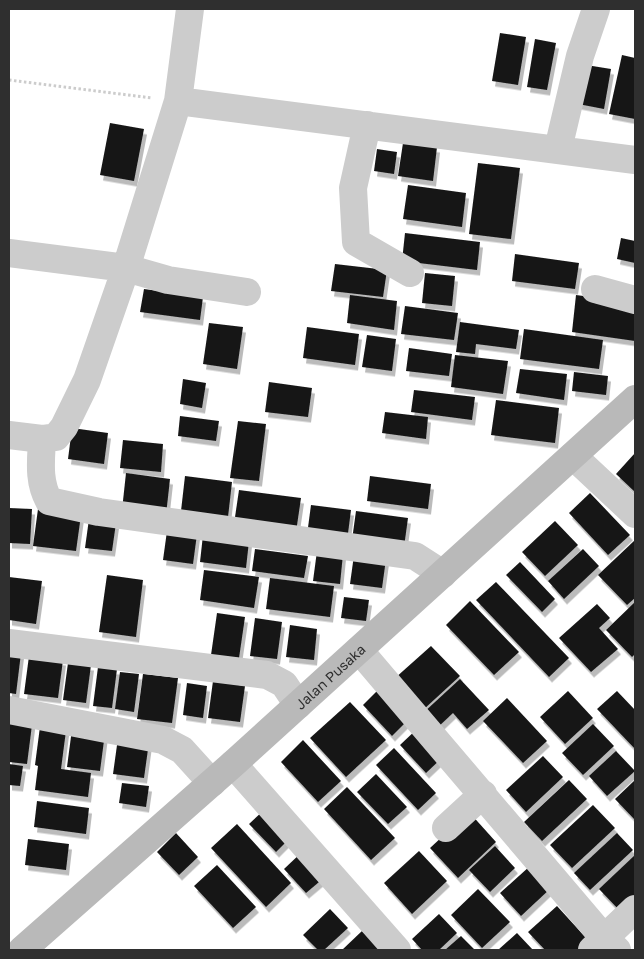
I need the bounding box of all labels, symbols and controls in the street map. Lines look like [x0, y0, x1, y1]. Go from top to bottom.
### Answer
street label: Jalan Pusaka [291, 640, 368, 712]

